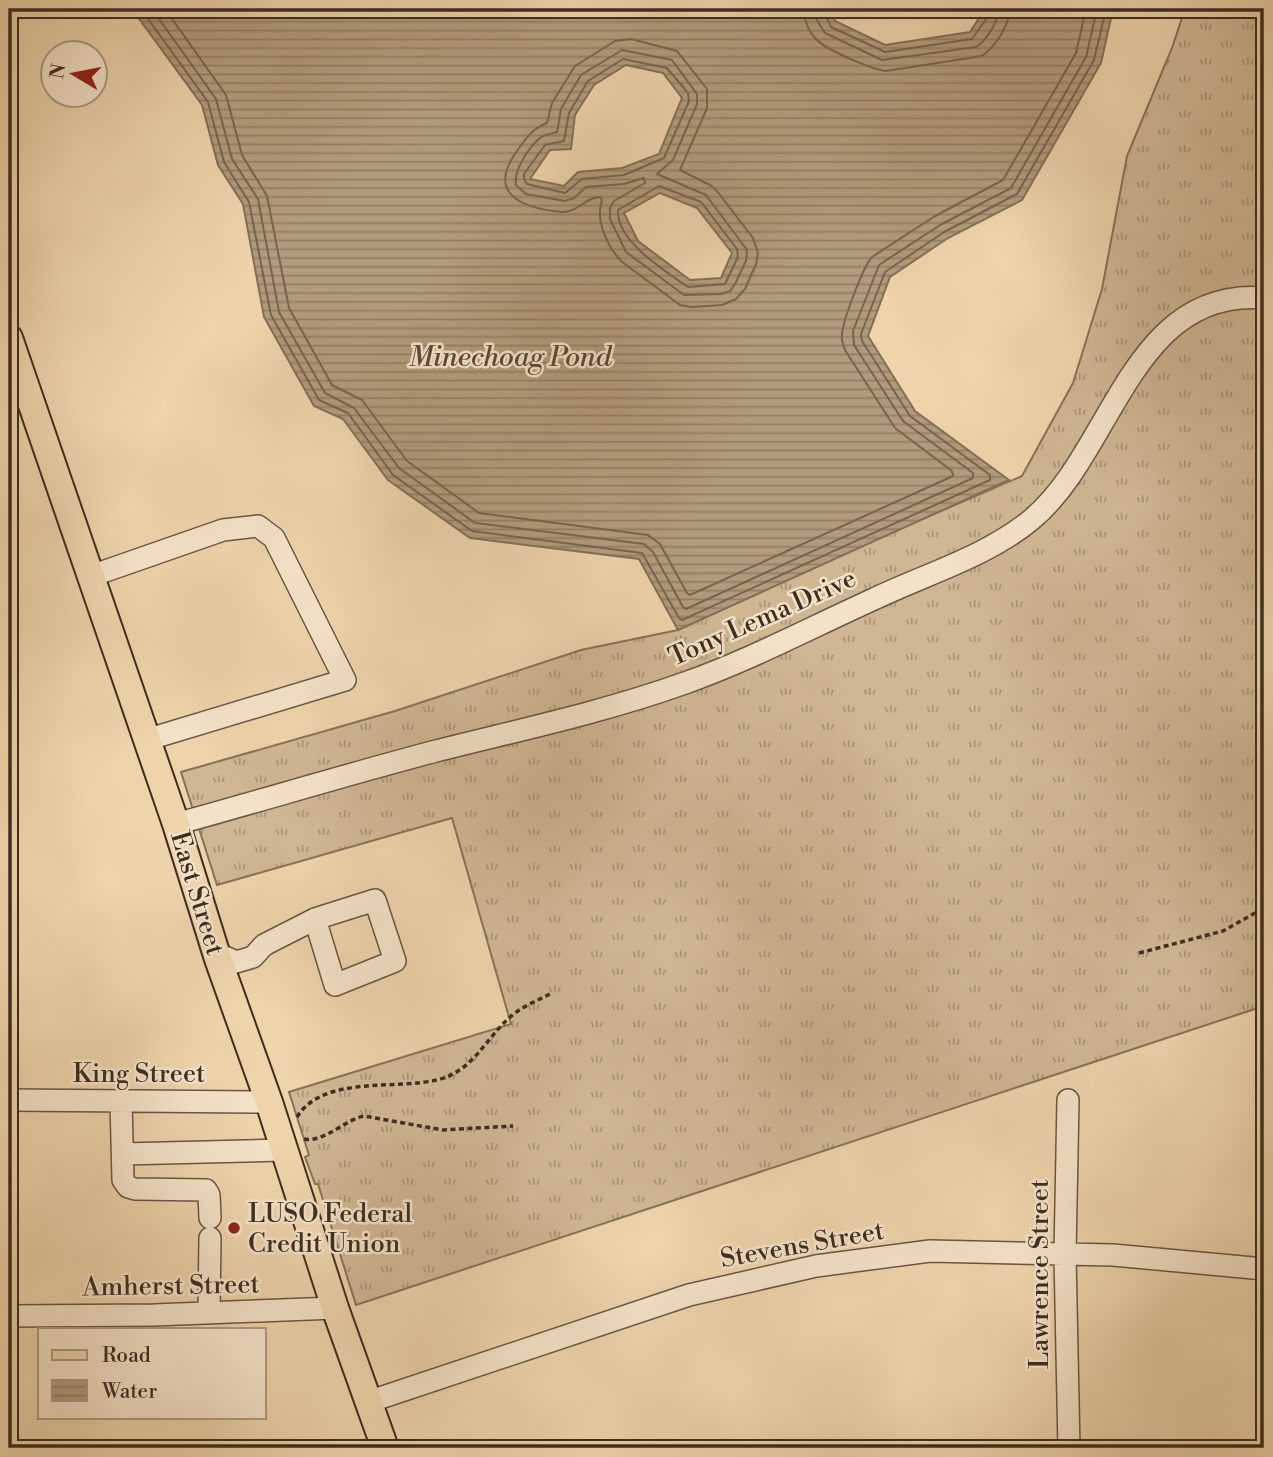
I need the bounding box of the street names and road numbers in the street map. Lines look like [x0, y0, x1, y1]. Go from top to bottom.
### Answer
street label: Tony Lema Drive [664, 562, 861, 674]
street label: East Street [163, 827, 231, 959]
street label: King Street [73, 1058, 205, 1090]
street label: Lawrence Street [1024, 1179, 1056, 1369]
street label: Stevens Street [718, 1215, 886, 1275]
street label: Amherst Street [81, 1268, 260, 1304]

